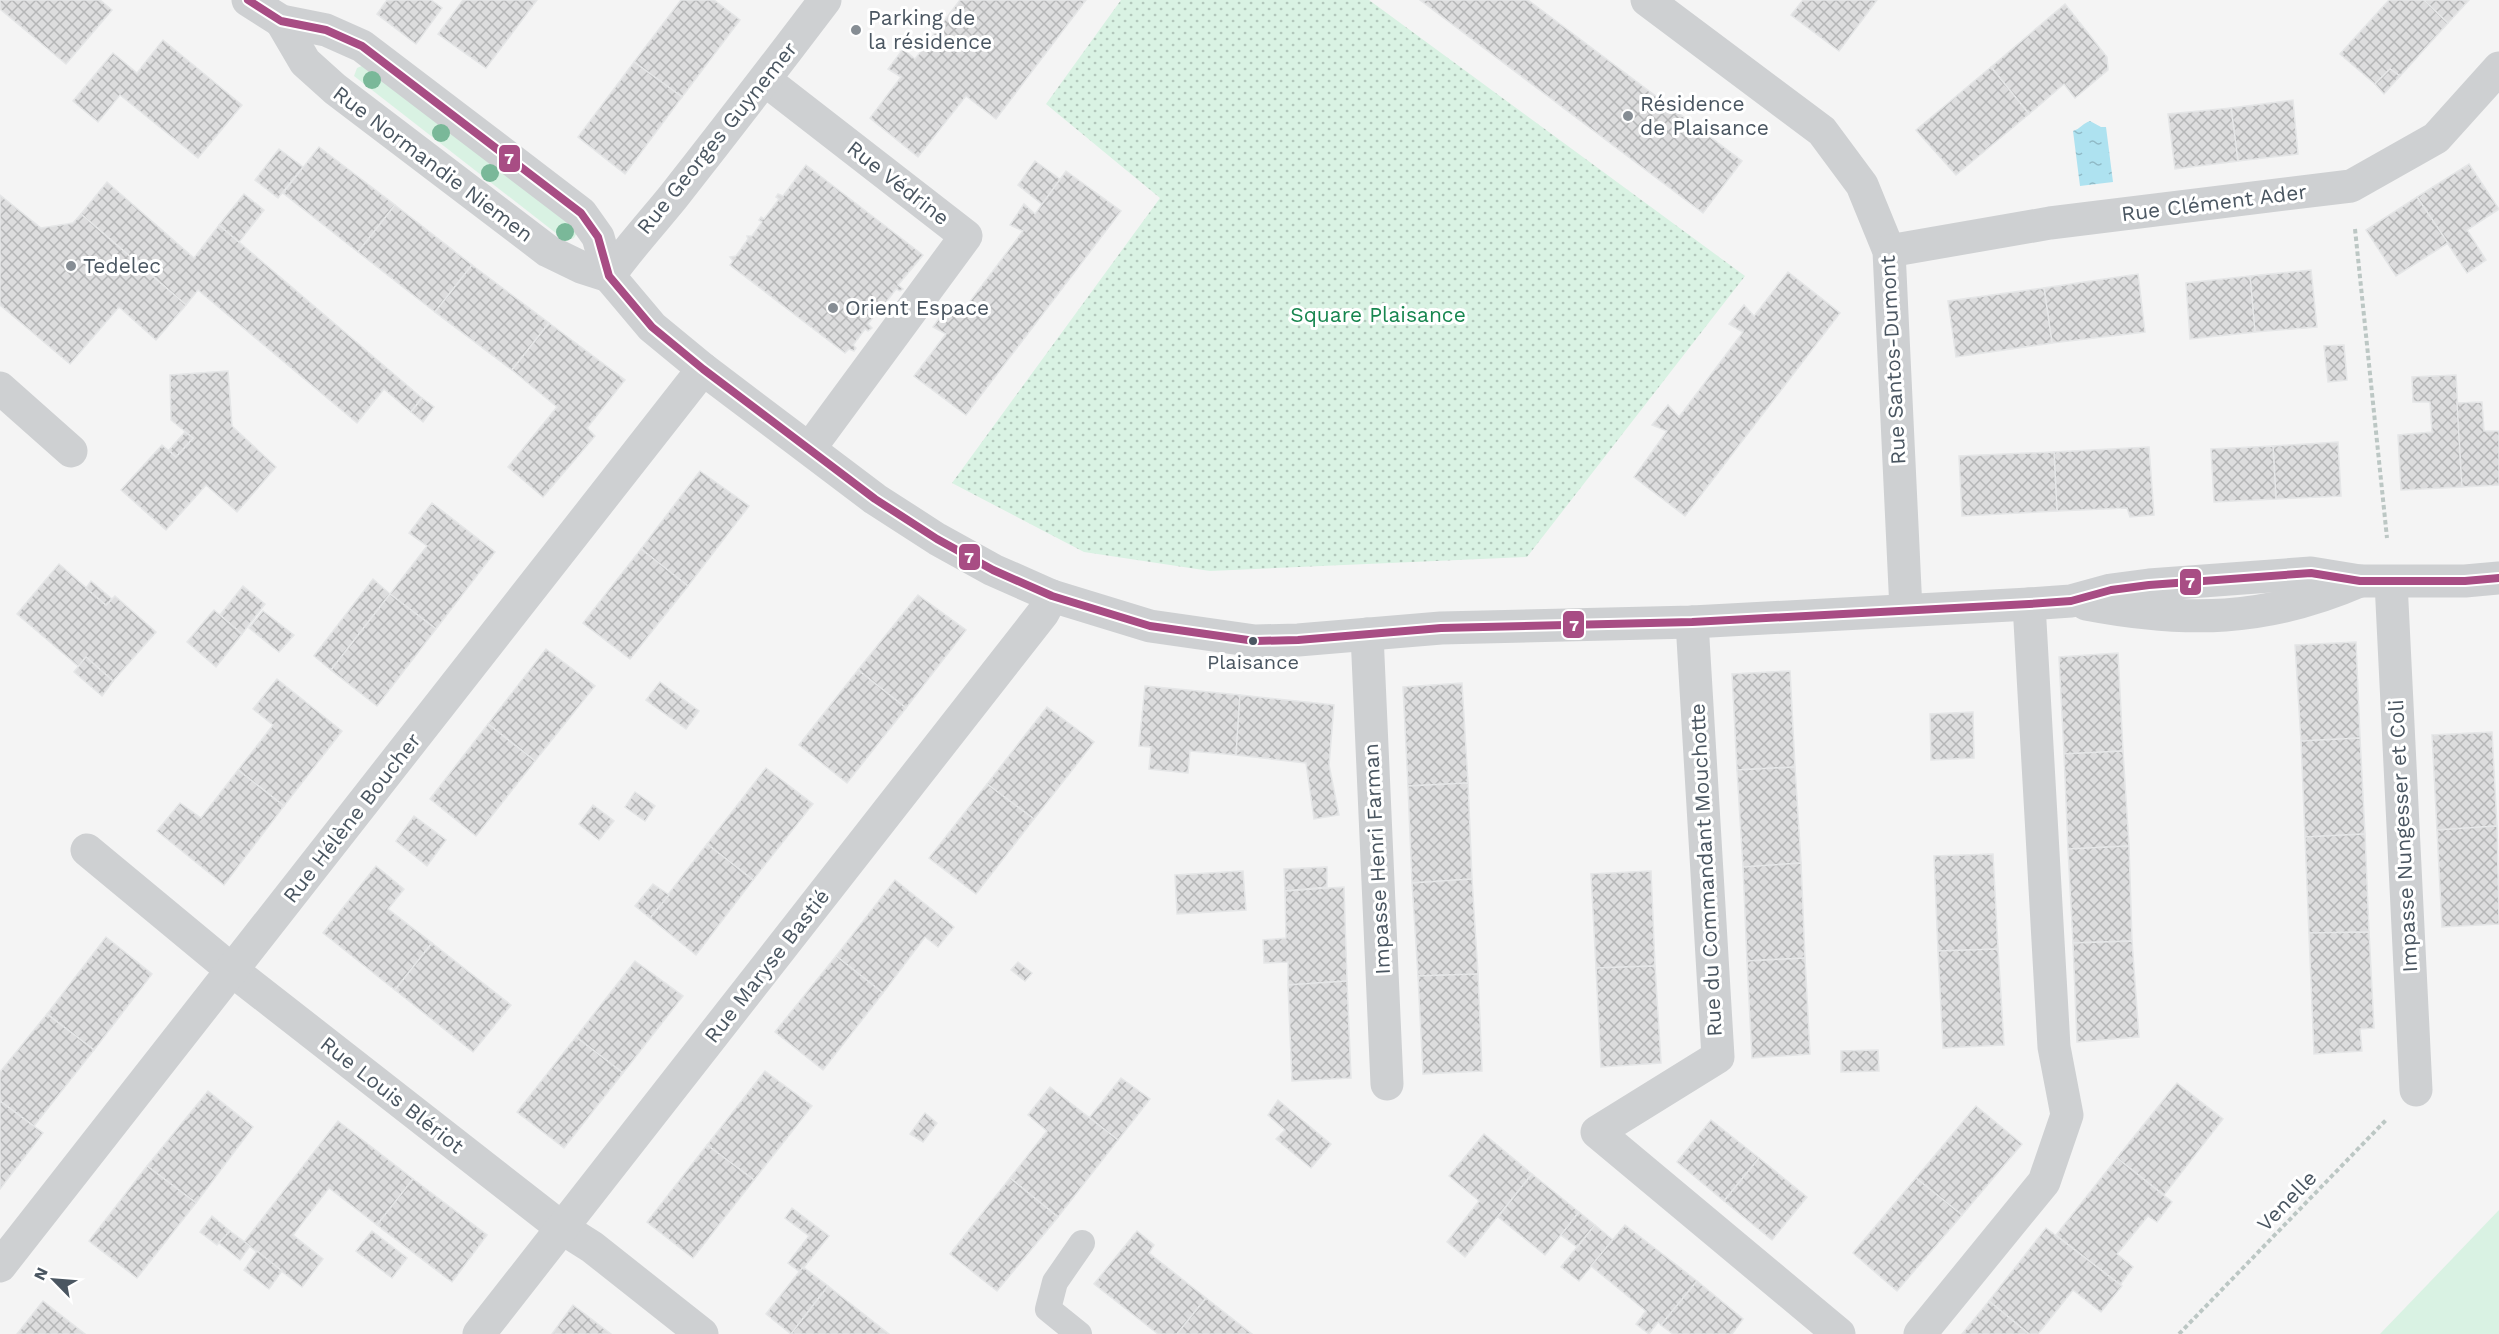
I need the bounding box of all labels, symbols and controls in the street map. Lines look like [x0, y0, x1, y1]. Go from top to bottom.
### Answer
place label: Parking de la résidence [868, 5, 992, 54]
marker: Parking de la résidence [849, 23, 863, 37]
street label: Rue Georges Guynemer [631, 36, 802, 239]
street label: Rue Normandie Niemen [329, 80, 538, 247]
place label: Résidence de Plaisance [1640, 91, 1769, 140]
marker: Résidence de Plaisance [1621, 109, 1635, 123]
street label: Rue Védrine [842, 135, 954, 230]
line badge: 7 [498, 144, 521, 173]
text: 7 [504, 149, 514, 168]
street label: Rue Clément Ader [2120, 179, 2308, 226]
place label: Tedelec [83, 253, 161, 278]
street label: Rue Santos-Dumont [1875, 255, 1910, 465]
marker: Tedelec [64, 259, 78, 273]
place label: Orient Espace [845, 295, 989, 320]
marker: Orient Espace [826, 301, 840, 315]
park label: Square Plaisance [1290, 302, 1466, 327]
line badge: 7 [958, 543, 981, 571]
text: 7 [964, 548, 974, 567]
line badge: 7 [2179, 568, 2202, 596]
text: 7 [2185, 573, 2195, 592]
line badge: 7 [1562, 610, 1585, 639]
text: 7 [1569, 616, 1579, 635]
marker: Plaisance [1247, 635, 1259, 647]
place label: Plaisance [1207, 650, 1299, 674]
street label: Impasse Nungesser et Coli [2383, 699, 2422, 973]
street label: Rue du Commandant Mouchotte [1684, 703, 1727, 1037]
street label: Rue Hélène Boucher [277, 727, 426, 908]
street label: Impasse Henri Farman [1358, 743, 1395, 975]
street label: Rue Maryse Bastié [699, 884, 834, 1048]
street label: Rue Louis Blériot [316, 1031, 469, 1159]
street label: Venelle [2252, 1165, 2322, 1236]
north arrow [24, 1250, 84, 1310]
text: N [30, 1264, 52, 1283]

